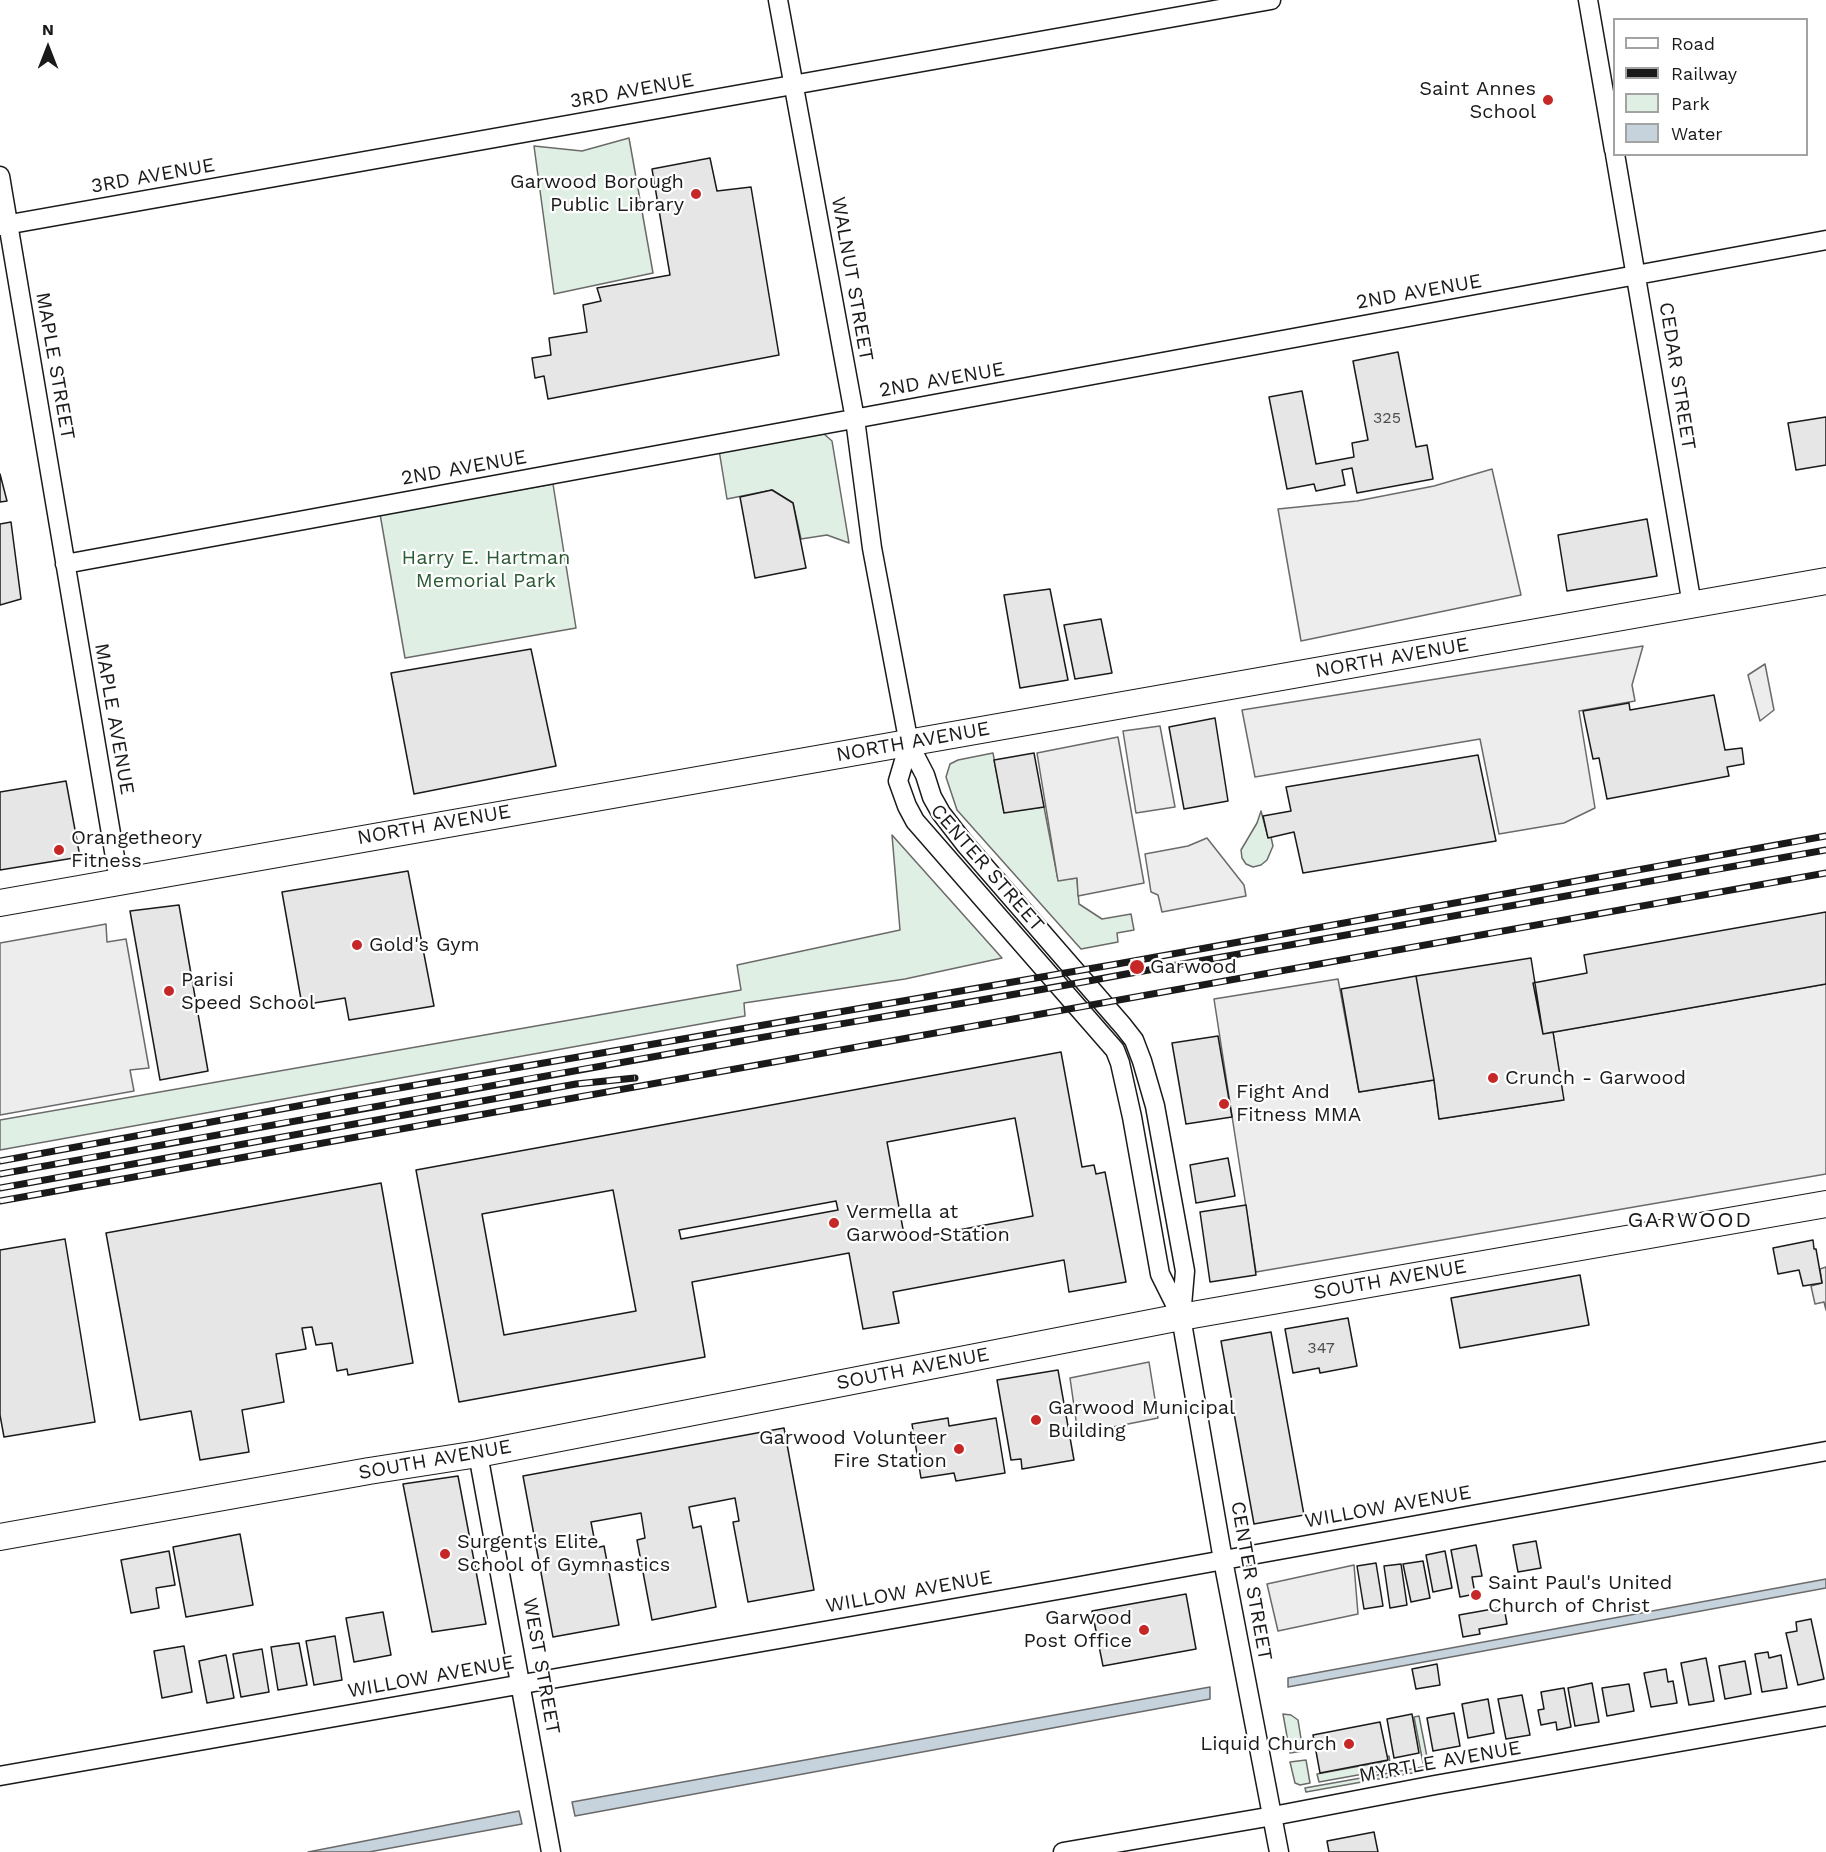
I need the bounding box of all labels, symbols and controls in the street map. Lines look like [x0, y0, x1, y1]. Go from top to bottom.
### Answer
north arrow [18, 18, 78, 78]
legend [1613, 18, 1808, 156]
text: N [42, 20, 54, 39]
text: Road [1671, 33, 1715, 54]
text: Railway [1671, 63, 1737, 84]
street label: 3RD AVENUE [568, 68, 696, 114]
place label: Saint Annes School [1419, 77, 1536, 124]
marker: Saint Annes School [1541, 93, 1555, 107]
text: Park [1671, 93, 1710, 114]
text: Water [1671, 123, 1723, 144]
street label: 3RD AVENUE [89, 153, 217, 199]
place label: Garwood Borough Public Library [510, 170, 684, 217]
marker: Garwood Borough Public Library [689, 187, 703, 201]
street label: WALNUT STREET [826, 195, 878, 363]
street label: 2ND AVENUE [1354, 269, 1484, 315]
street label: MAPLE STREET [30, 290, 80, 442]
street label: CEDAR STREET [1653, 301, 1701, 451]
street label: 2ND AVENUE [877, 357, 1007, 403]
house number: 325 [1373, 408, 1401, 428]
street label: 2ND AVENUE [399, 445, 529, 491]
park label: Harry E. Hartman Memorial Park [402, 546, 570, 593]
street label: NORTH AVENUE [1313, 633, 1471, 683]
street label: MAPLE AVENUE [89, 641, 139, 797]
street label: NORTH AVENUE [834, 717, 992, 767]
street label: CENTER STREET [925, 799, 1049, 937]
street label: NORTH AVENUE [355, 800, 513, 850]
place label: Orangetheory Fitness [71, 826, 202, 873]
marker: Orangetheory Fitness [52, 843, 66, 857]
place label: Gold's Gym [369, 933, 480, 957]
marker: Gold's Gym [350, 938, 364, 952]
place label: Garwood [1150, 955, 1237, 979]
marker: Garwood [1128, 958, 1146, 976]
place label: Parisi Speed School [181, 968, 315, 1015]
marker: Parisi Speed School [162, 984, 176, 998]
place label: Crunch - Garwood [1505, 1066, 1686, 1090]
marker: Crunch - Garwood [1486, 1071, 1500, 1085]
place label: Fight And Fitness MMA [1236, 1080, 1361, 1127]
marker: Fight And Fitness MMA [1217, 1097, 1231, 1111]
place label: Vermella at Garwood Station [846, 1200, 1010, 1247]
district label: GARWOOD [1627, 1208, 1753, 1234]
marker: Vermella at Garwood Station [827, 1216, 841, 1230]
street label: SOUTH AVENUE [1312, 1255, 1468, 1305]
house number: 347 [1307, 1338, 1335, 1358]
street label: SOUTH AVENUE [835, 1342, 991, 1396]
place label: Garwood Municipal Building [1048, 1396, 1235, 1443]
marker: Garwood Municipal Building [1029, 1413, 1043, 1427]
place label: Garwood Volunteer Fire Station [759, 1426, 947, 1473]
street label: SOUTH AVENUE [357, 1435, 513, 1485]
marker: Garwood Volunteer Fire Station [952, 1442, 966, 1456]
street label: WILLOW AVENUE [1303, 1481, 1473, 1533]
street label: CENTER STREET [1225, 1499, 1277, 1663]
place label: Surgent's Elite School of Gymnastics [457, 1530, 670, 1577]
marker: Surgent's Elite School of Gymnastics [438, 1547, 452, 1561]
street label: WILLOW AVENUE [824, 1566, 994, 1618]
place label: Saint Paul's United Church of Christ [1488, 1571, 1672, 1618]
marker: Saint Paul's United Church of Christ [1469, 1588, 1483, 1602]
street label: WEST STREET [517, 1596, 565, 1736]
place label: Garwood Post Office [1024, 1606, 1132, 1653]
marker: Garwood Post Office [1137, 1623, 1151, 1637]
street label: WILLOW AVENUE [346, 1651, 516, 1703]
place label: Liquid Church [1200, 1732, 1337, 1756]
street label: MYRTLE AVENUE [1357, 1736, 1523, 1788]
marker: Liquid Church [1342, 1737, 1356, 1751]

